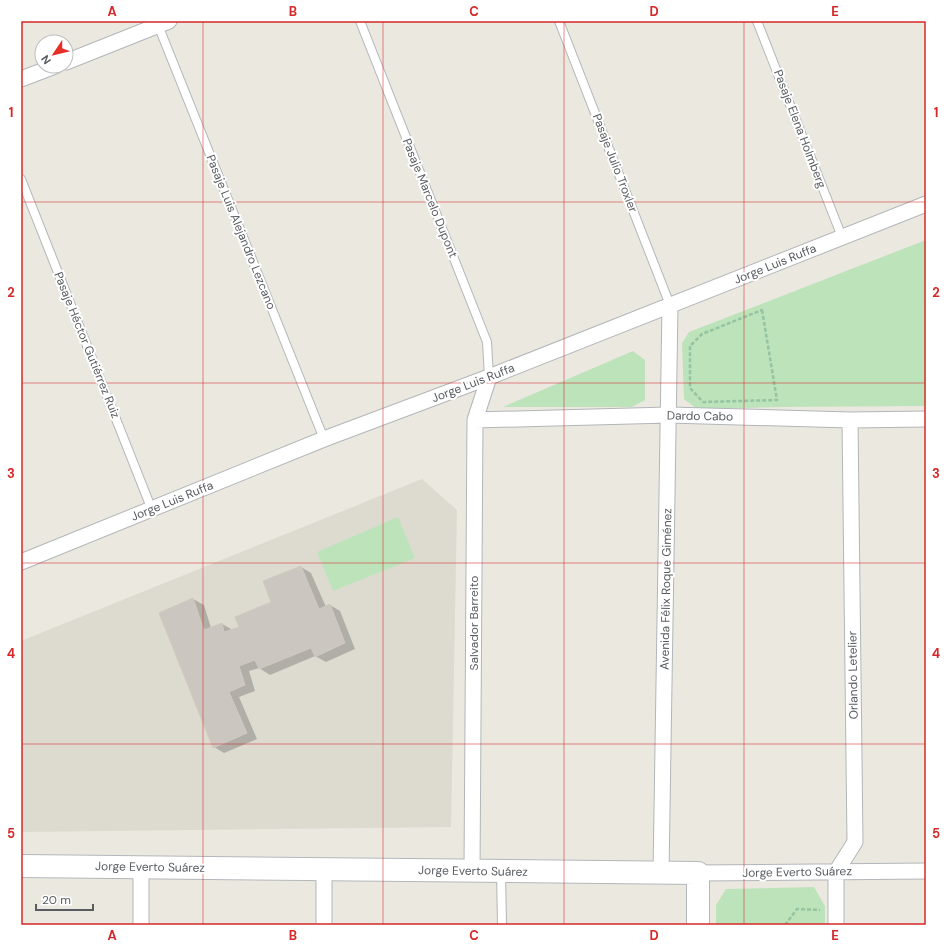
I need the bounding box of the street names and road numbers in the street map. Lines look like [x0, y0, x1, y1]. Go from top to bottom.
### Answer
street label: Pasaje Elena Holmberg [770, 68, 830, 191]
street label: Pasaje Julio Troxler [589, 111, 641, 215]
street label: Pasaje Marcelo Dupont [399, 136, 461, 260]
street label: Pasaje Luis Alejandro Lezcano [203, 152, 279, 312]
street label: Jorge Luis Ruffa [731, 240, 819, 288]
street label: Pasaje Héctor Gutiérrez Ruiz [50, 269, 124, 421]
street label: Jorge Luis Ruffa [429, 360, 517, 406]
street label: Dardo Cabo [667, 407, 733, 425]
street label: Jorge Luis Ruffa [128, 477, 216, 525]
street label: Avenida Félix Roque Giménez [657, 508, 675, 670]
street label: Salvador Barreito [466, 576, 482, 670]
street label: Orlando Letelier [844, 630, 862, 719]
street label: Jorge Everto Suárez [95, 858, 205, 876]
street label: Jorge Everto Suárez [418, 862, 528, 880]
street label: Jorge Everto Suárez [742, 863, 852, 881]

